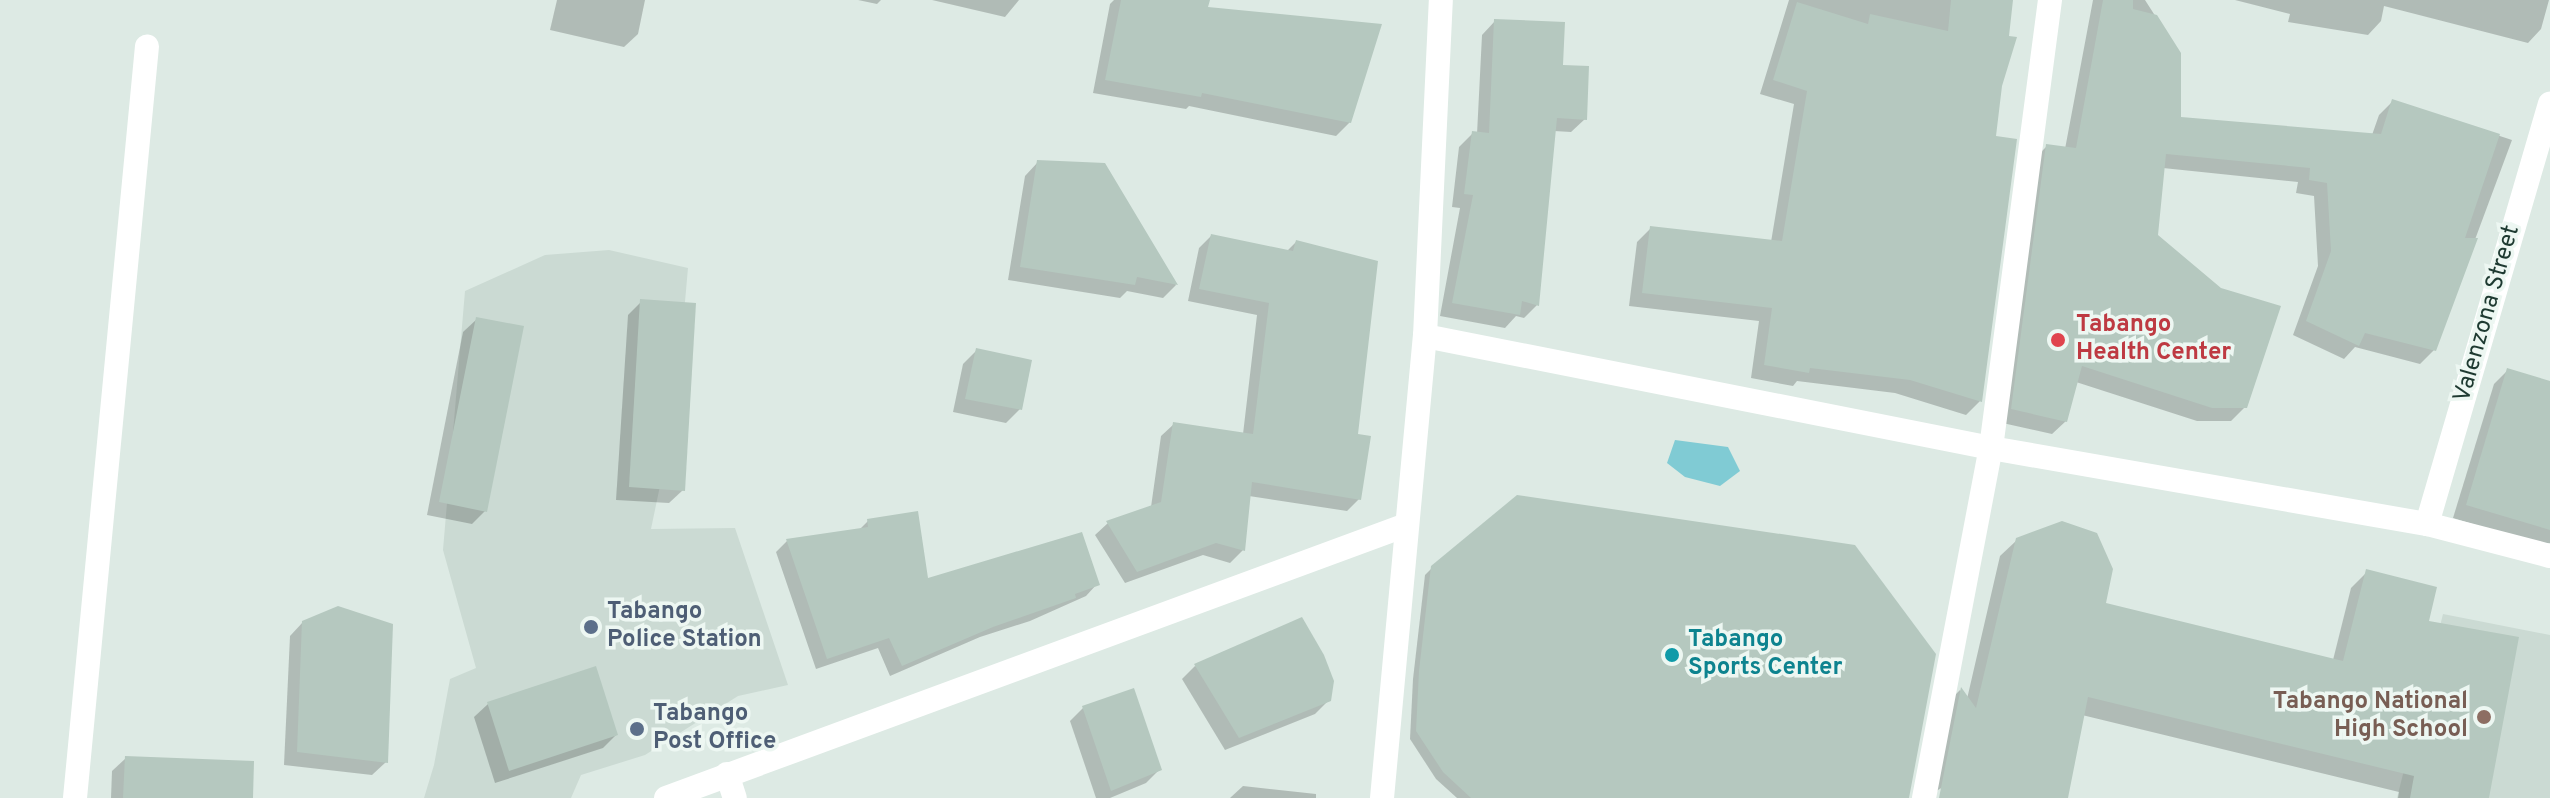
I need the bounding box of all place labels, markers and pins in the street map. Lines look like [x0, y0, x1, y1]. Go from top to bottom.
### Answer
place label: Tabango Health Center [2076, 312, 2231, 368]
marker: Tabango Health Center [2047, 329, 2069, 351]
place label: Tabango Police Station [607, 599, 762, 655]
marker: Tabango Police Station [582, 618, 600, 636]
place label: Tabango Sports Center [1688, 627, 1843, 683]
marker: Tabango Sports Center [1663, 646, 1681, 664]
place label: Tabango National High School [2273, 689, 2468, 745]
place label: Tabango Post Office [653, 701, 776, 757]
marker: Tabango National High School [2475, 708, 2493, 726]
marker: Tabango Post Office [628, 720, 646, 738]

